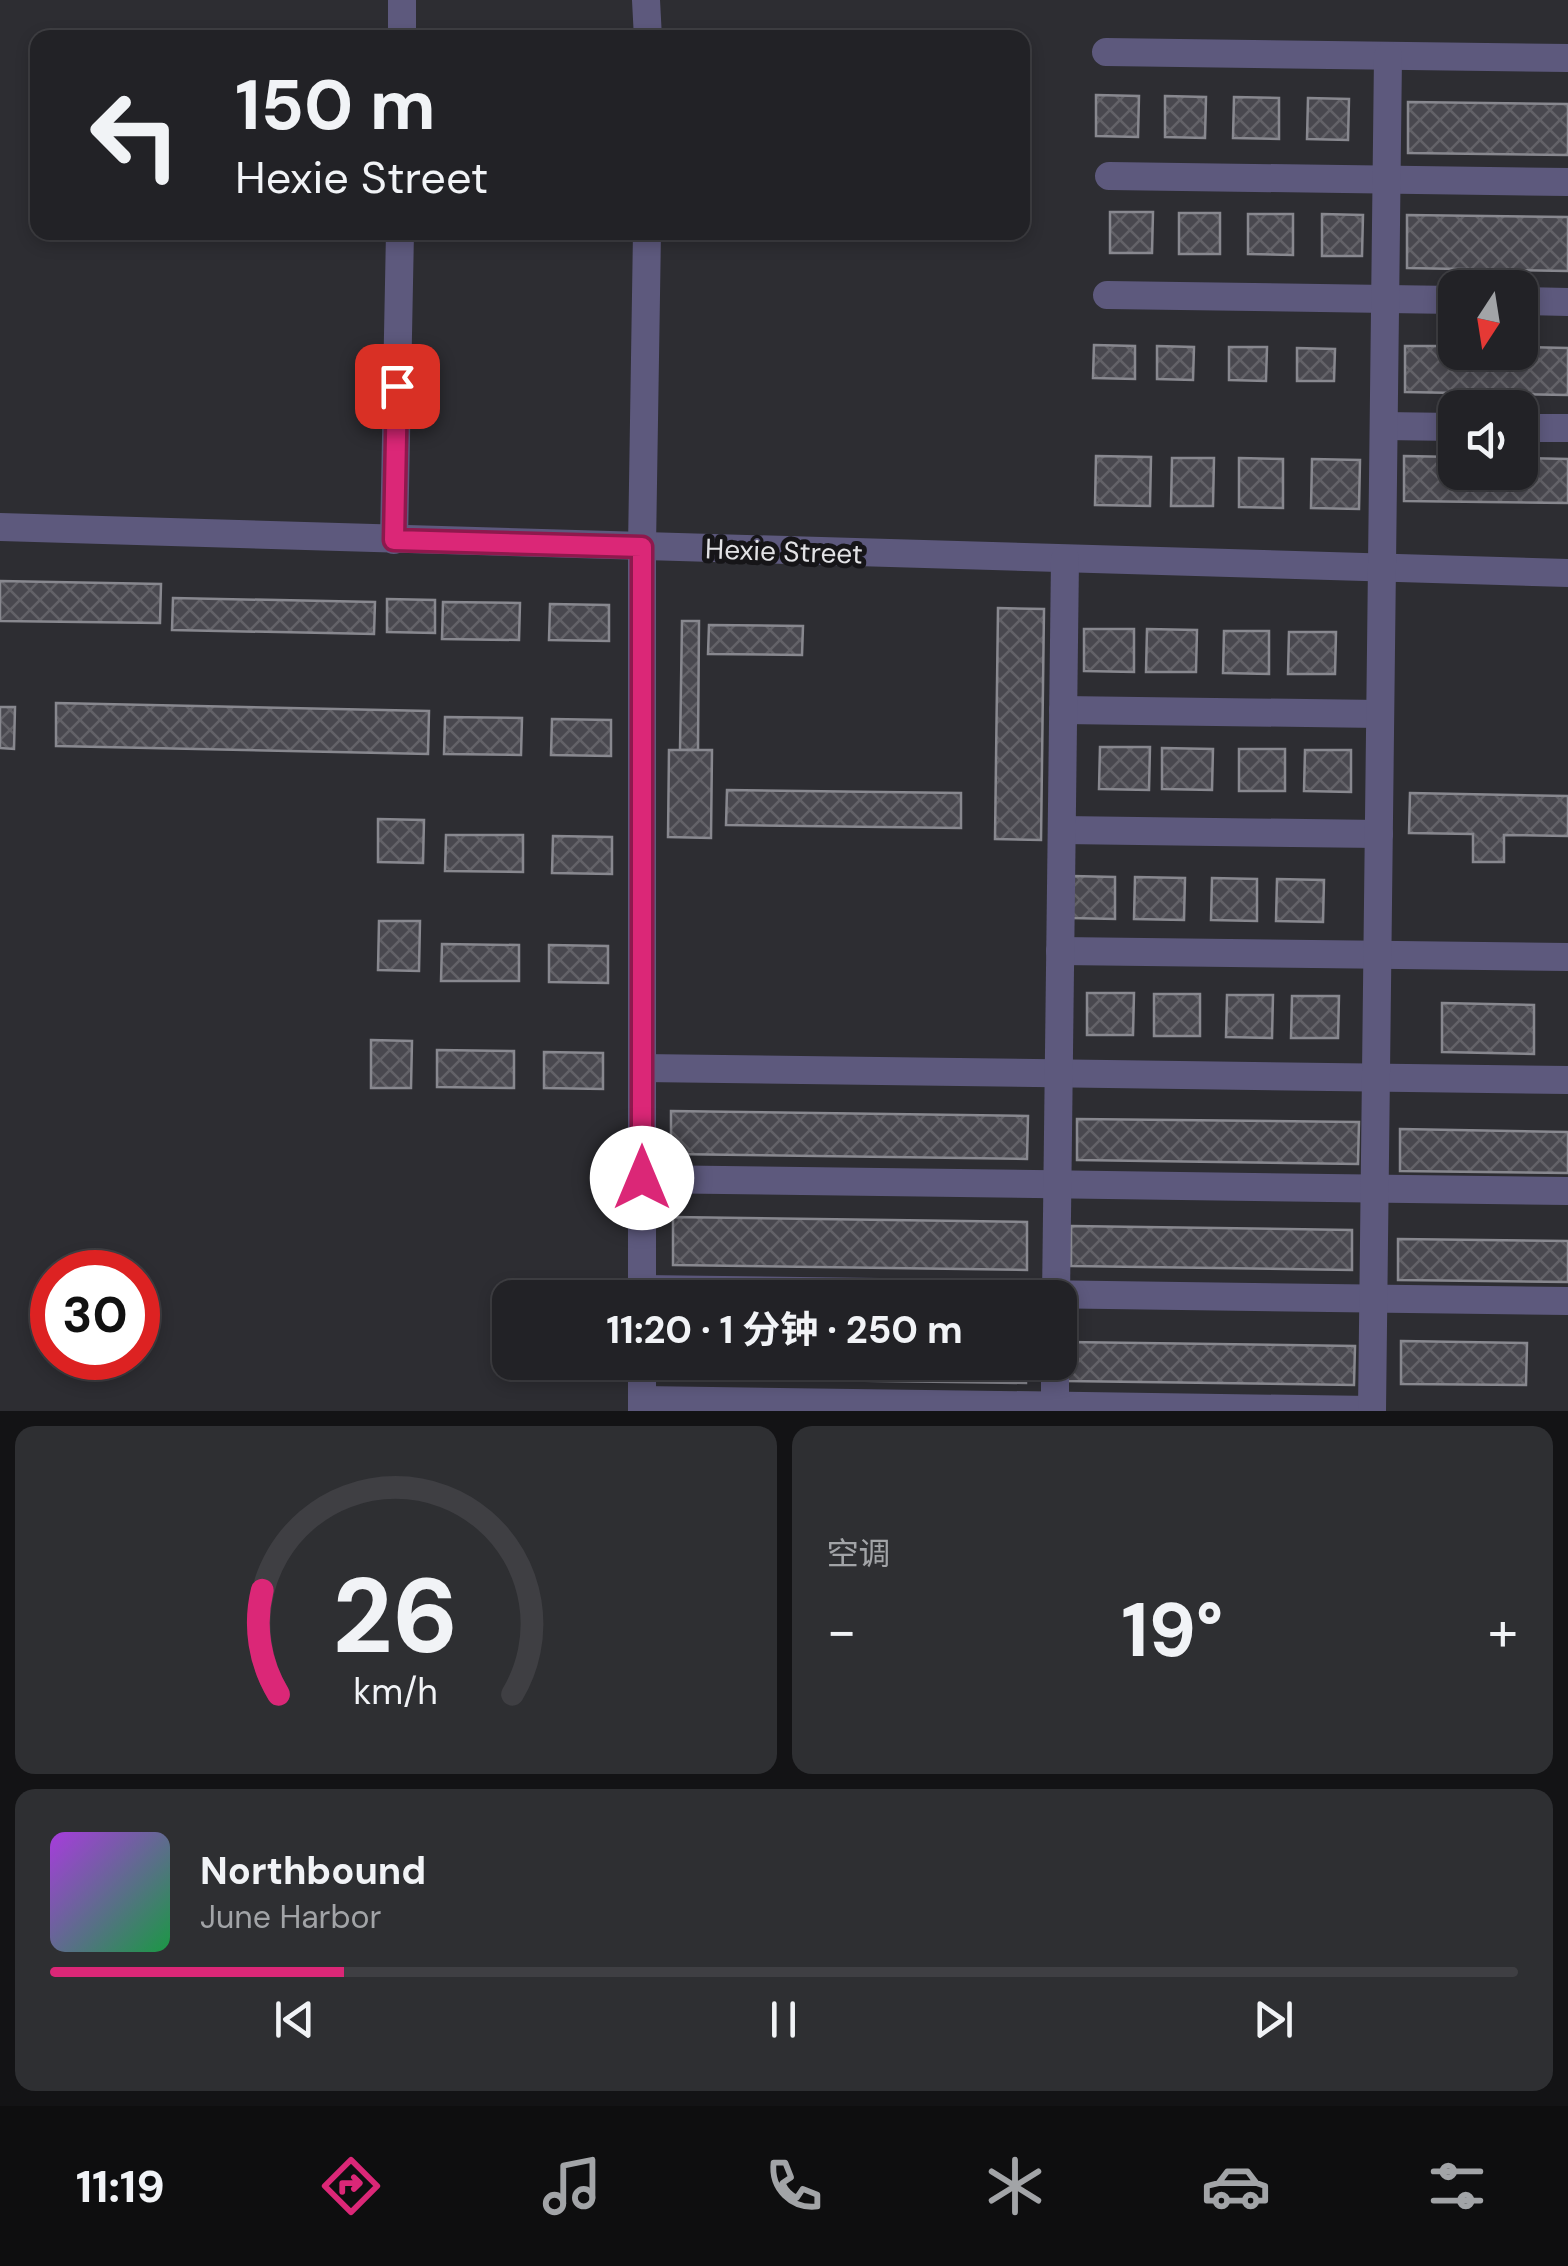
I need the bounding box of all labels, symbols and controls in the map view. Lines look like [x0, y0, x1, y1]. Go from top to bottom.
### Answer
text: 150 m [235, 60, 436, 151]
icon: left [70, 70, 200, 200]
text: Hexie Street [235, 148, 488, 207]
north arrow [1438, 270, 1538, 370]
map controls [1438, 270, 1538, 490]
pin [355, 344, 440, 429]
icon: arrive [370, 359, 425, 414]
button: sound [1438, 390, 1538, 490]
street label: Hexie Street [705, 530, 863, 573]
position arrow [590, 1126, 694, 1230]
speed limit sign: 30 [30, 1250, 160, 1380]
text: 11:20 · 1 分钟 · 250 m [606, 1305, 963, 1355]
text: 空调 [827, 1533, 891, 1575]
text: 26 [333, 1549, 459, 1684]
text: 19° [1121, 1582, 1223, 1679]
text: − [827, 1595, 857, 1667]
text: + [1488, 1595, 1518, 1667]
text: km/h [354, 1669, 438, 1715]
text: Northbound [200, 1846, 426, 1896]
text: June Harbor [200, 1896, 381, 1938]
icon: previous [267, 1992, 322, 2047]
icon: pause [756, 1992, 811, 2047]
icon: next [1246, 1992, 1301, 2047]
icon: directions [316, 2151, 386, 2221]
icon: music [537, 2151, 607, 2221]
icon: phone [759, 2151, 829, 2221]
icon: climate [980, 2151, 1050, 2221]
icon: car [1201, 2151, 1271, 2221]
icon: filters [1422, 2151, 1492, 2221]
text: 11:19 [76, 2157, 165, 2216]

